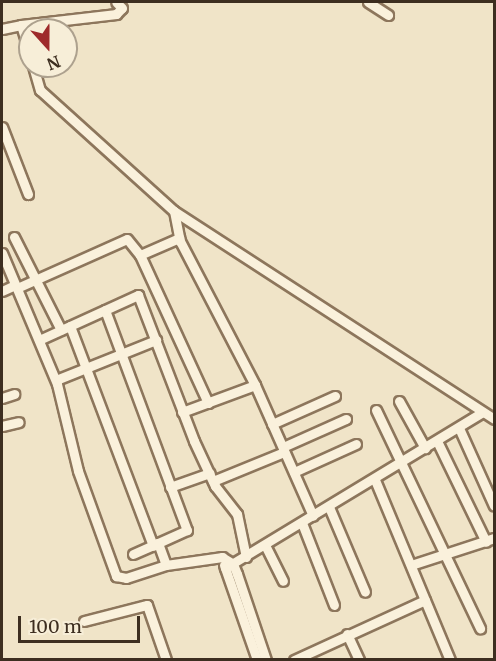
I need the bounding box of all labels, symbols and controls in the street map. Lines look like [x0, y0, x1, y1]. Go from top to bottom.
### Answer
north arrow [18, 18, 78, 78]
text: N [44, 51, 63, 75]
scale bar [21, 604, 142, 642]
text: 100 m [29, 615, 82, 638]

